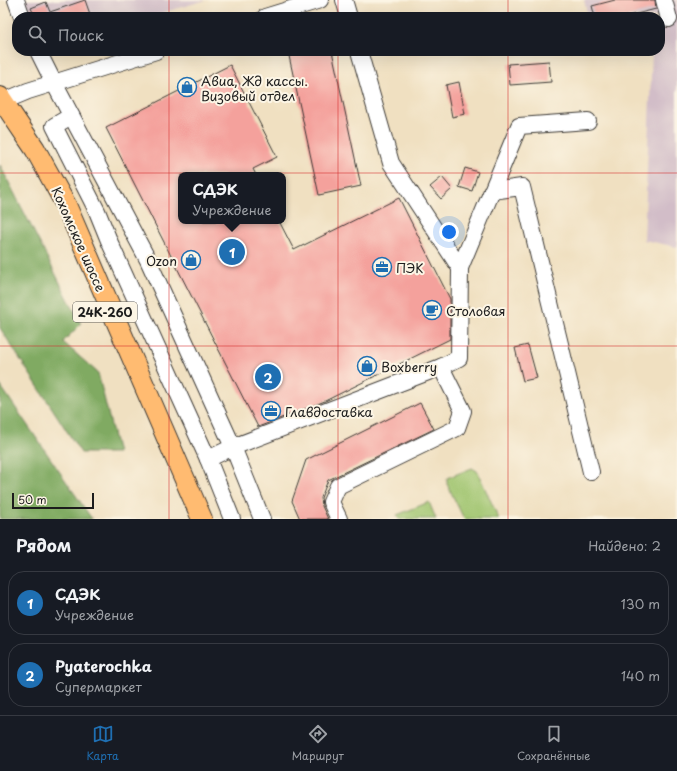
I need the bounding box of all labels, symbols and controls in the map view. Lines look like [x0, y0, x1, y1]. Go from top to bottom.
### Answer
search box [12, 12, 665, 56]
icon: search [26, 23, 48, 45]
text: Поиск [58, 23, 104, 46]
place label: Авиа, Жд кассы. Визовый отдел [201, 71, 308, 105]
shop icon: Авиа, Жд кассы. Визовый отдел [176, 76, 198, 98]
popup [178, 172, 286, 224]
text: СДЭК [193, 177, 238, 200]
street label: Кохомское шоссе [47, 184, 111, 294]
text: Учреждение [193, 200, 271, 219]
your location [439, 222, 459, 242]
pin: 1 [219, 237, 245, 267]
shop icon: Ozon [180, 249, 202, 271]
place label: Ozon [146, 251, 177, 270]
office icon: ПЭК [371, 256, 393, 278]
place label: ПЭК [396, 258, 424, 277]
cafe icon: Столовая [421, 299, 443, 321]
place label: Столовая [446, 301, 506, 320]
road number: 24К-260 [73, 302, 137, 322]
shop icon: Boxberry [356, 355, 378, 377]
place label: Boxberry [381, 357, 437, 376]
pin: 2 [255, 362, 281, 392]
office icon: Главдоставка [260, 400, 282, 422]
place label: Главдоставка [285, 402, 374, 421]
scale bar [12, 491, 94, 510]
text: 50 m [18, 491, 47, 508]
text: Рядом [16, 532, 71, 558]
text: Найдено: 2 [588, 536, 661, 555]
text: СДЭК [55, 582, 100, 605]
text: 1 [27, 594, 33, 613]
text: 130 m [621, 594, 660, 613]
text: Учреждение [55, 605, 134, 624]
text: Pyaterochka [55, 654, 152, 677]
text: 2 [25, 666, 35, 685]
text: 140 m [621, 666, 660, 685]
text: Супермаркет [55, 677, 142, 696]
tab: Карта [87, 723, 119, 764]
tab: Маршрут [292, 723, 344, 764]
tab: Сохранённые [517, 723, 590, 764]

